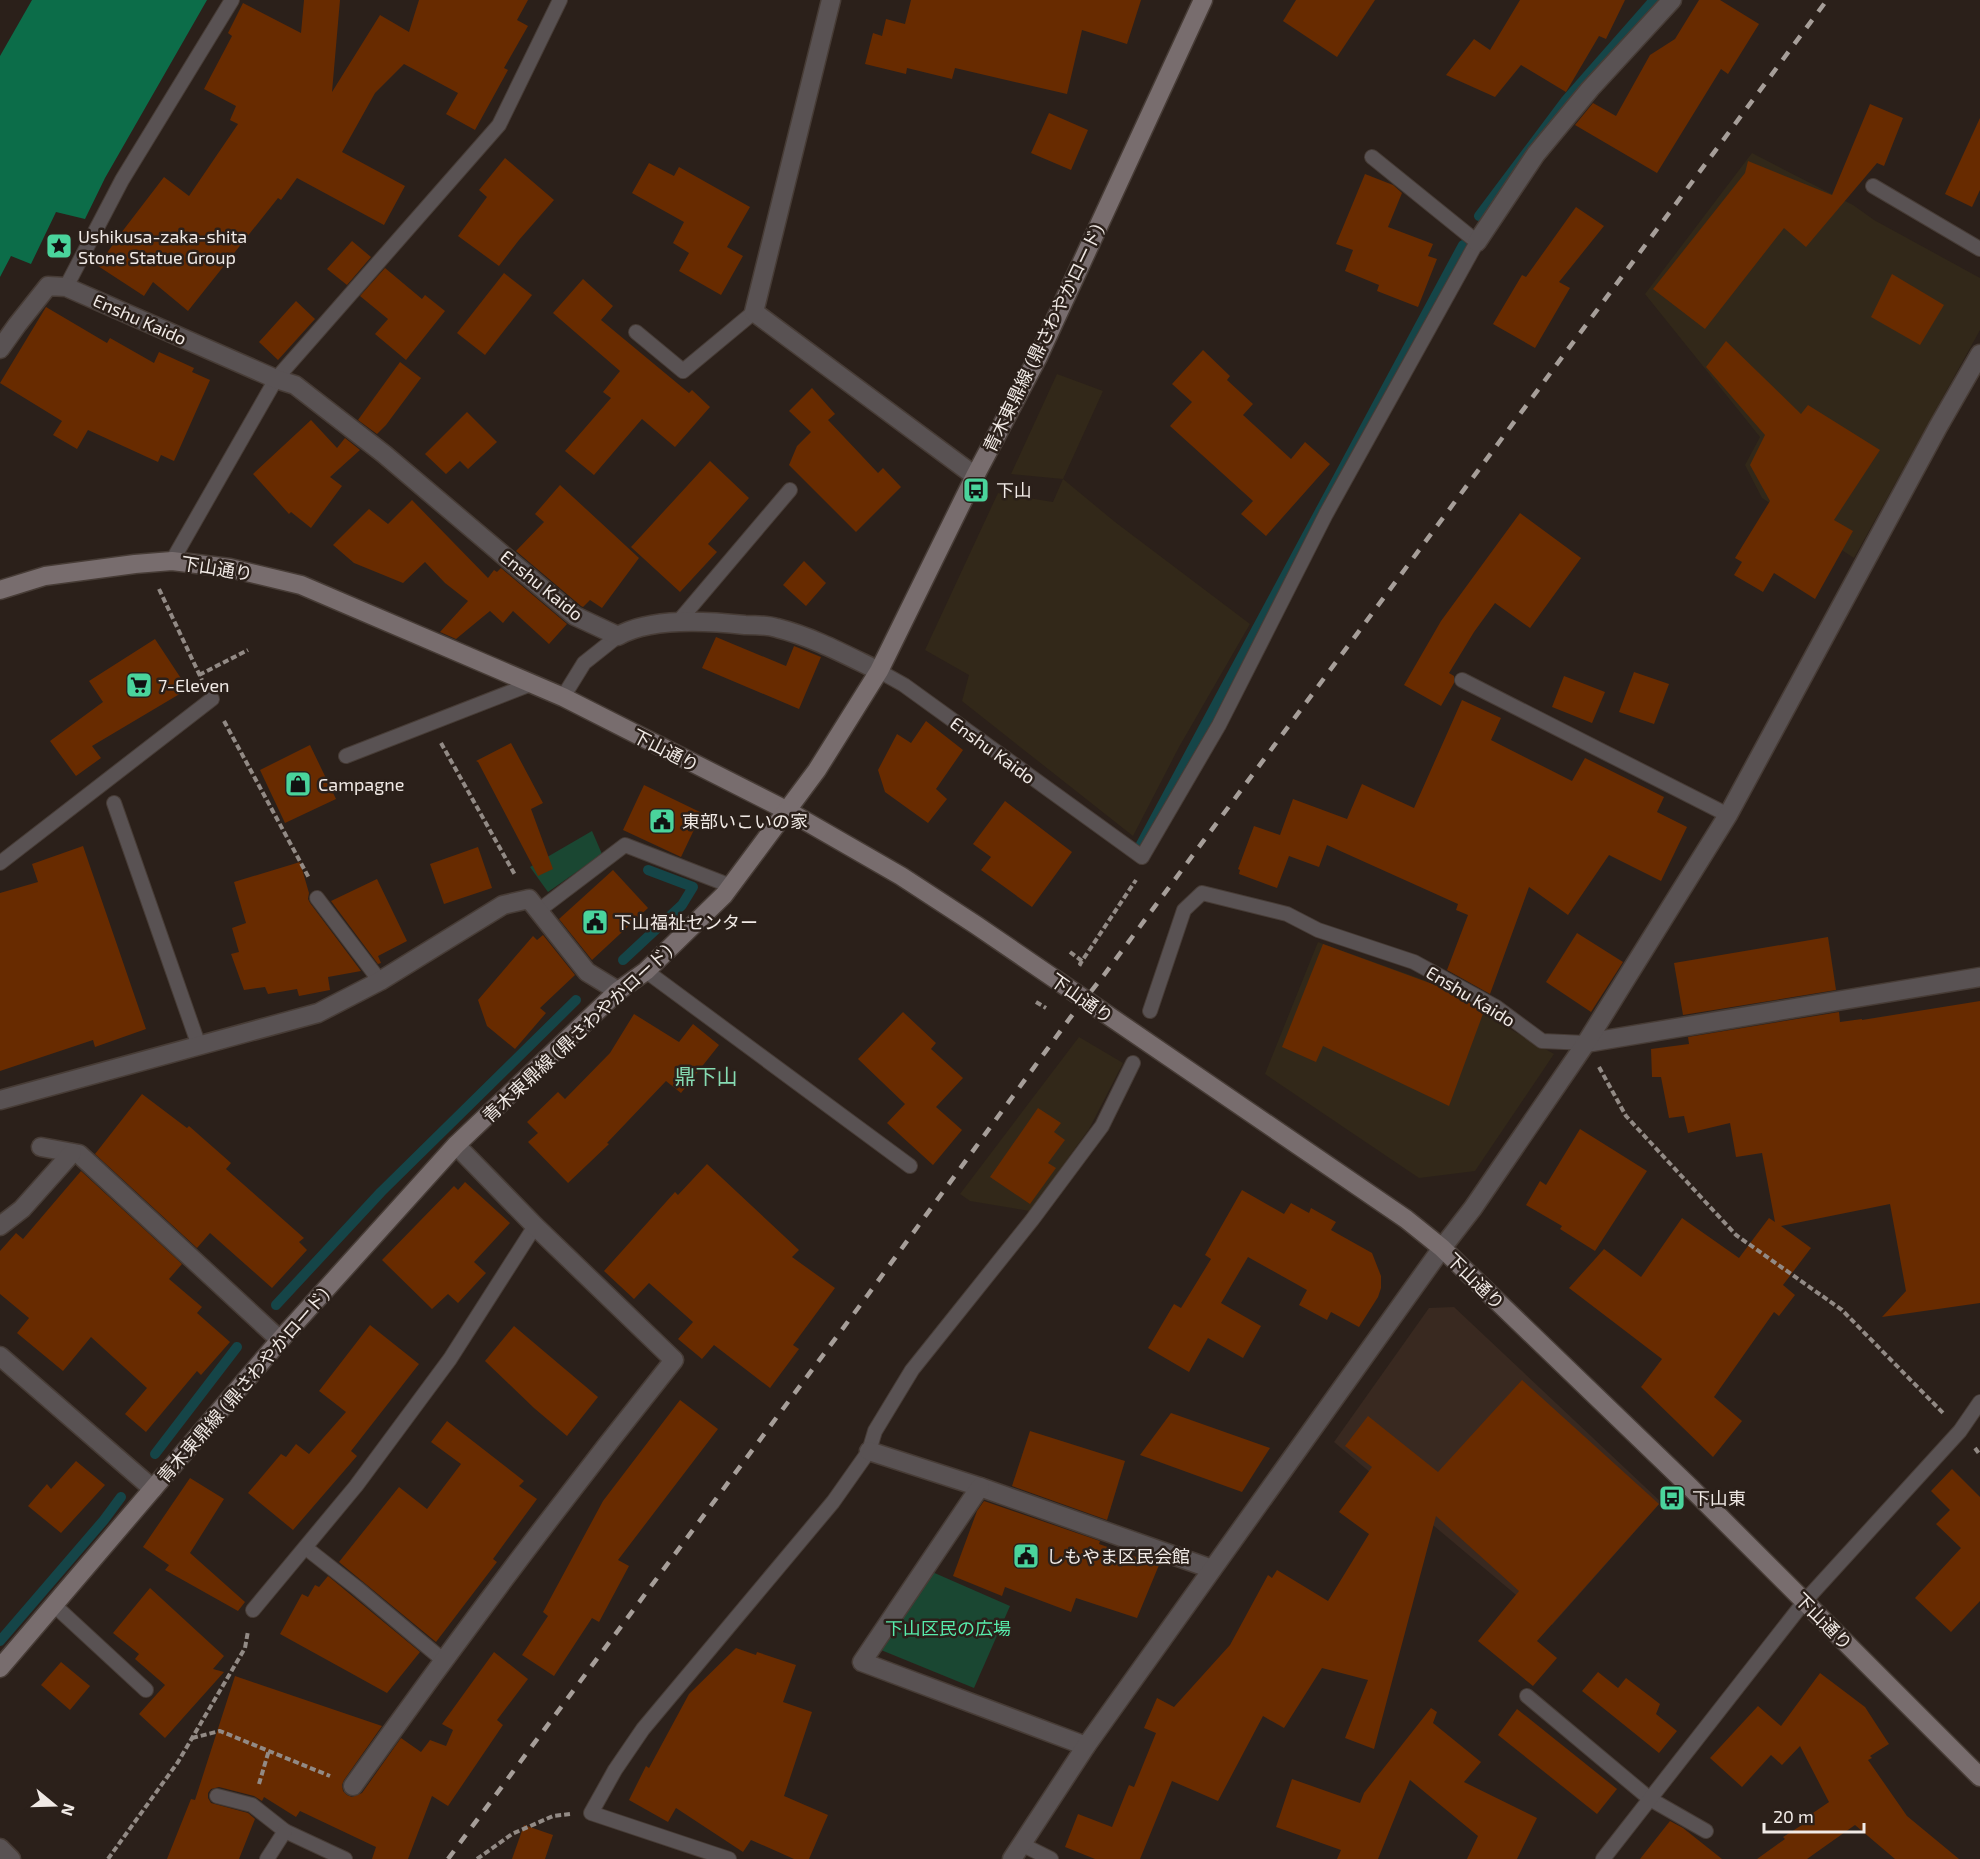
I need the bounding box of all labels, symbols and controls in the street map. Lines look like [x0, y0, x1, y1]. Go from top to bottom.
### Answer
street label: 青木東鼎線 (鼎さわやかロード) [978, 220, 1108, 456]
place label: Ushikusa-zaka-shita Stone Statue Group [78, 225, 247, 268]
place icon: Ushikusa-zaka-shita Stone Statue Group [44, 231, 74, 261]
street label: Enshu Kaido [90, 289, 190, 349]
bus stop icon: 下山 [961, 475, 991, 505]
place label: 下山 [996, 479, 1032, 501]
street label: Enshu Kaido [496, 545, 588, 625]
street label: 下山通り [180, 552, 254, 584]
supermarket icon: 7-Eleven [124, 670, 154, 700]
place label: 7-Eleven [158, 674, 230, 696]
street label: Enshu Kaido [946, 712, 1040, 788]
street label: 下山通り [629, 724, 703, 776]
shop icon: Campagne [283, 769, 313, 799]
place label: Campagne [318, 773, 404, 795]
public building icon: 東部いこいの家 [647, 806, 677, 836]
place label: 東部いこいの家 [682, 810, 808, 832]
public building icon: 下山福祉センター [580, 907, 610, 937]
place label: 下山福祉センター [614, 911, 758, 933]
street label: 青木東鼎線 (鼎さわやかロード) [478, 939, 676, 1127]
street label: Enshu Kaido [1423, 961, 1519, 1031]
street label: 下山通り [1046, 968, 1118, 1028]
district label: 鼎下山 [675, 1063, 738, 1088]
street label: 下山通り [1442, 1248, 1510, 1314]
street label: 青木東鼎線 (鼎さわやかロード) [152, 1283, 334, 1487]
bus stop icon: 下山東 [1657, 1483, 1687, 1513]
place label: 下山東 [1692, 1487, 1746, 1509]
public building icon: しもやま区民会館 [1011, 1541, 1041, 1571]
place label: しもやま区民会館 [1046, 1545, 1190, 1567]
street label: 下山通り [1791, 1588, 1857, 1654]
park label: 下山区民の広場 [885, 1617, 1011, 1639]
north arrow [24, 1775, 84, 1835]
scale bar [1764, 1796, 1864, 1834]
text: N [58, 1801, 80, 1819]
text: 20 m [1773, 1805, 1814, 1827]

